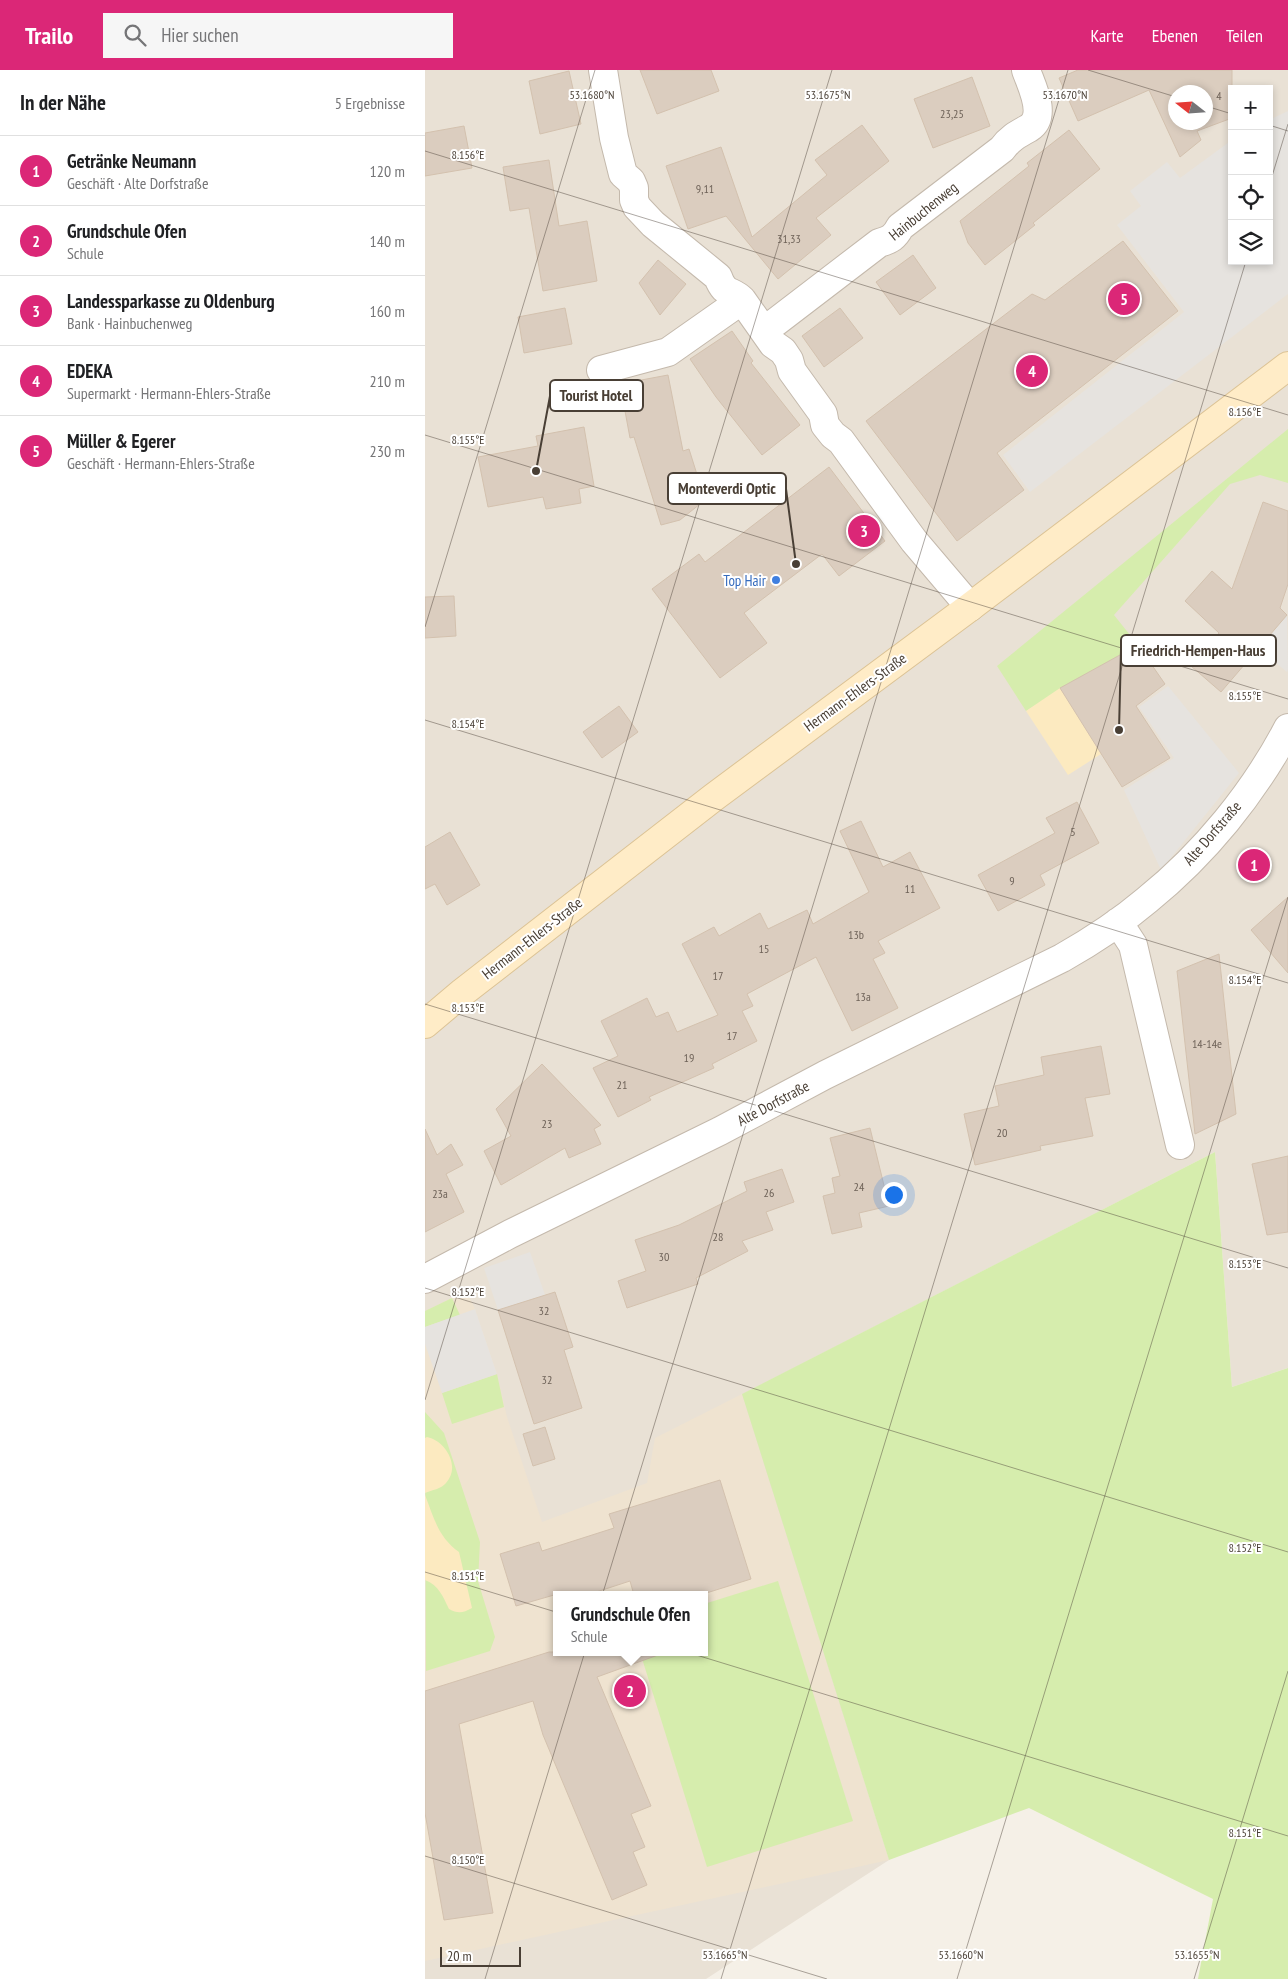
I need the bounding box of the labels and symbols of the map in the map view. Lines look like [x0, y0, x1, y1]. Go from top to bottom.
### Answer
north arrow [1168, 85, 1213, 130]
text: 53.1680°N [569, 87, 615, 102]
text: 53.1675°N [805, 87, 851, 102]
text: 53.1670°N [1042, 87, 1088, 102]
house number: 4 [1216, 88, 1222, 103]
house number: 23,25 [940, 106, 964, 121]
text: 8.156°E [452, 147, 485, 162]
street label: Hainbuchenweg [885, 178, 961, 244]
house number: 9,11 [696, 181, 714, 196]
house number: 31,33 [777, 231, 801, 246]
pin: 5 [1108, 280, 1140, 318]
pin: 4 [1016, 352, 1048, 390]
callout: Tourist Hotel [550, 380, 643, 411]
text: Tourist Hotel [559, 385, 633, 405]
text: 8.156°E [1229, 404, 1262, 419]
text: 8.155°E [452, 432, 485, 447]
callout: Monteverdi Optic [668, 473, 786, 504]
text: Monteverdi Optic [678, 478, 776, 498]
pin: 3 [848, 512, 880, 550]
place label: Top Hair [723, 571, 767, 590]
marker: Top Hair [770, 574, 782, 586]
callout: Friedrich-Hempen-Haus [1121, 635, 1276, 666]
text: Friedrich-Hempen-Haus [1131, 640, 1266, 660]
street label: Hermann-Ehlers-Straße [800, 648, 910, 736]
text: 8.155°E [1229, 688, 1262, 703]
text: 8.154°E [452, 716, 485, 731]
street label: Alte Dorfstraße [1179, 797, 1245, 869]
house number: 5 [1070, 824, 1076, 839]
pin: 1 [1238, 846, 1270, 884]
house number: 9 [1009, 873, 1015, 888]
house number: 11 [905, 881, 915, 896]
street label: Hermann-Ehlers-Straße [478, 893, 586, 983]
house number: 13b [848, 927, 864, 942]
house number: 15 [759, 941, 769, 956]
house number: 17 [713, 968, 723, 983]
text: 8.154°E [1229, 972, 1262, 987]
house number: 13a [855, 989, 871, 1004]
text: 8.153°E [452, 1000, 485, 1015]
house number: 17 [727, 1028, 737, 1043]
house number: 14-14e [1192, 1036, 1222, 1051]
house number: 19 [684, 1050, 694, 1065]
street label: Alte Dorfstraße [734, 1076, 812, 1130]
house number: 21 [617, 1077, 627, 1092]
house number: 23 [542, 1116, 552, 1131]
house number: 20 [997, 1125, 1007, 1140]
house number: 24 [854, 1179, 865, 1194]
your location [881, 1182, 907, 1208]
house number: 26 [764, 1185, 774, 1200]
house number: 23a [432, 1186, 448, 1201]
house number: 28 [713, 1229, 723, 1244]
house number: 30 [659, 1249, 669, 1264]
text: 8.153°E [1229, 1256, 1262, 1271]
text: 8.152°E [452, 1284, 485, 1299]
house number: 32 [539, 1303, 549, 1318]
house number: 32 [542, 1372, 552, 1387]
text: 8.152°E [1229, 1540, 1262, 1555]
text: 8.151°E [452, 1568, 485, 1583]
pin: 2 [614, 1672, 646, 1710]
text: 8.151°E [1229, 1825, 1262, 1840]
text: 8.150°E [452, 1852, 485, 1867]
scale bar [440, 1944, 521, 1967]
text: 53.1665°N [702, 1947, 748, 1962]
text: 53.1660°N [938, 1947, 984, 1962]
text: 53.1655°N [1174, 1947, 1220, 1962]

